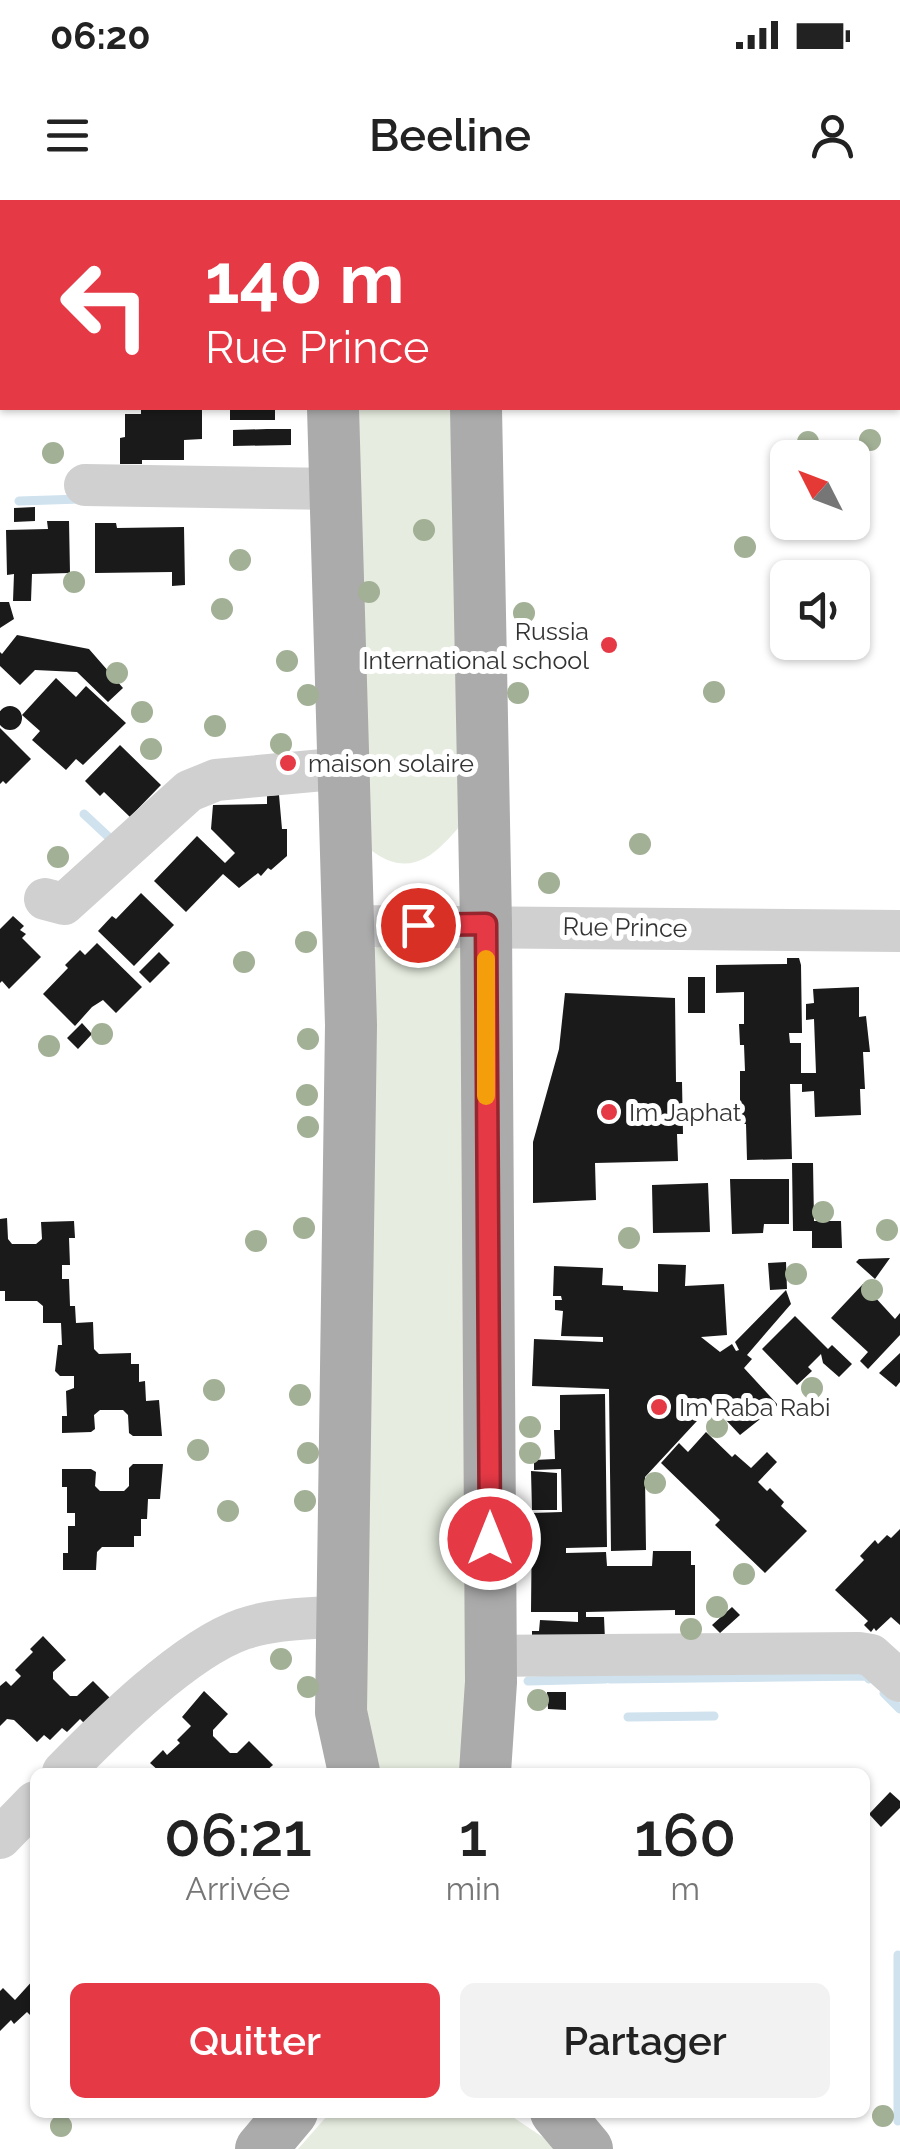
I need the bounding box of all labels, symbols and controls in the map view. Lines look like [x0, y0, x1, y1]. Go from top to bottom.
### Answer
text: 06:20 [50, 13, 151, 58]
icon: menu [40, 108, 95, 163]
icon: person [805, 108, 860, 163]
text: Beeline [369, 109, 531, 162]
text: 140 m [205, 237, 405, 319]
icon: left [40, 240, 170, 370]
text: Rue Prince [205, 321, 429, 374]
north arrow [770, 440, 870, 540]
map controls [770, 440, 870, 660]
button: sound [770, 560, 870, 660]
place label: Russia International school [362, 616, 589, 675]
marker: Russia International school [598, 634, 620, 656]
place label: maison solaire [308, 748, 474, 778]
marker: maison solaire [277, 752, 299, 774]
pin [376, 883, 461, 968]
icon: arrive [391, 898, 446, 953]
street label: Rue Prince [562, 911, 688, 943]
place label: Im Japhat [629, 1097, 742, 1127]
marker: Im Japhat [598, 1101, 620, 1123]
place label: Im Raba Rabi [679, 1392, 830, 1422]
marker: Im Raba Rabi [648, 1396, 670, 1418]
position arrow [438, 1487, 542, 1591]
text: 06:21 [164, 1800, 312, 1870]
text: 1 [459, 1800, 487, 1870]
text: 160 [635, 1800, 736, 1870]
text: Arrivée [185, 1870, 290, 1907]
text: min [446, 1870, 501, 1907]
text: m [671, 1870, 700, 1907]
button: Quitter [70, 1983, 440, 2098]
button: Partager [460, 1983, 830, 2098]

